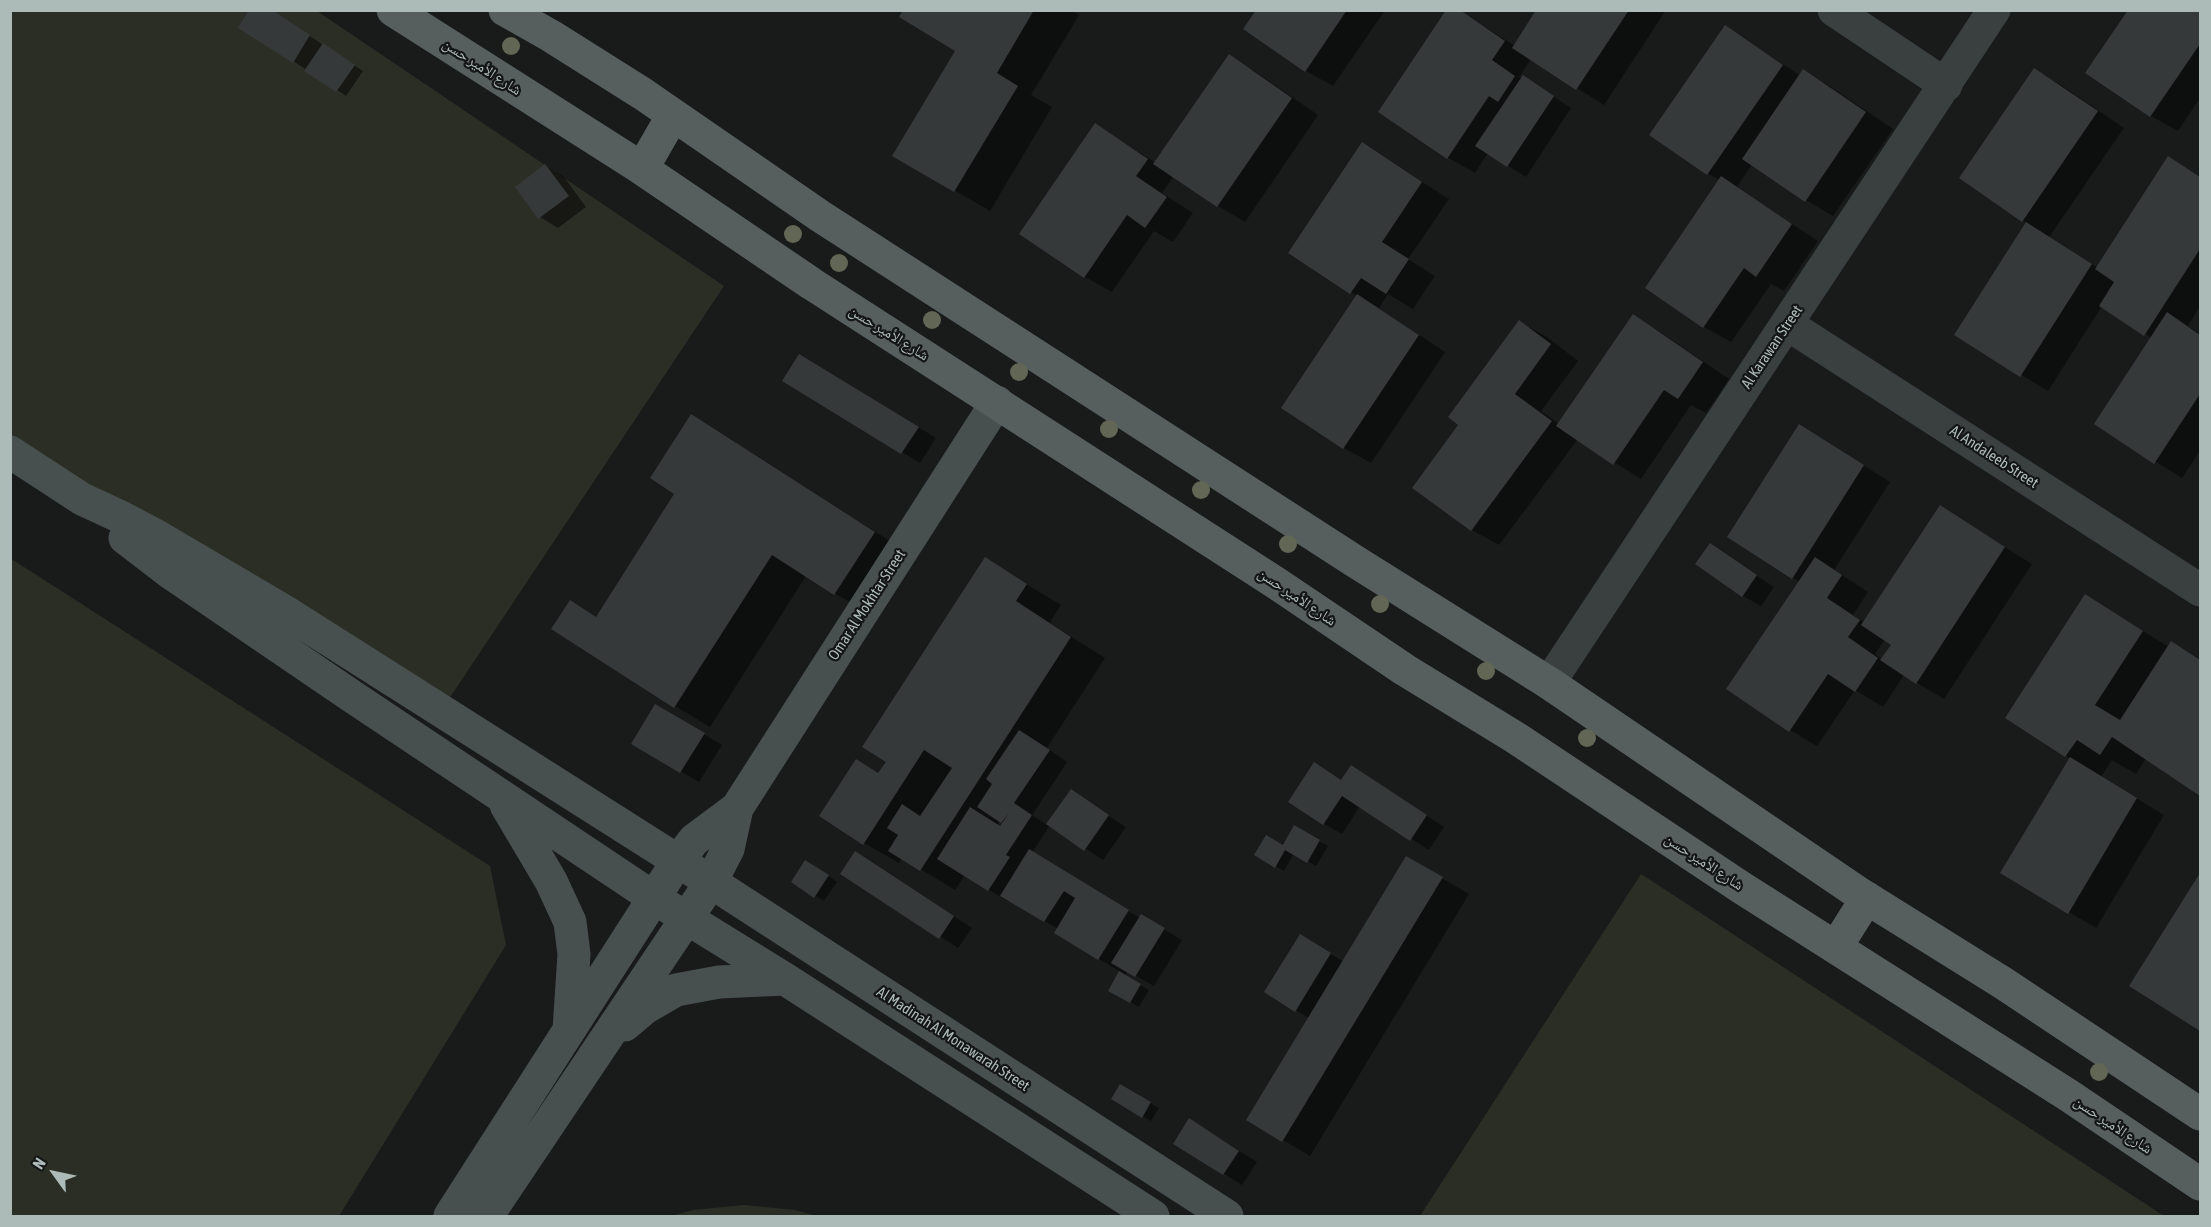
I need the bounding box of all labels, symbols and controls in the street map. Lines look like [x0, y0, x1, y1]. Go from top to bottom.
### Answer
street label: شارع الأمير حسن [439, 35, 525, 99]
street label: شارع الأمير حسن [846, 301, 932, 365]
street label: Al Karawan Street [1738, 302, 1806, 392]
street label: Al Andaleeb Street [1947, 422, 2041, 492]
street label: Omar Al Mokhtar Street [825, 546, 909, 664]
street label: شارع الأمير حسن [1254, 564, 1340, 630]
street label: شارع الأمير حسن [1661, 830, 1747, 894]
street label: Al Madinah Al Monawarah Street [873, 983, 1033, 1095]
street label: شارع الأمير حسن [2070, 1092, 2156, 1158]
north arrow [24, 1143, 84, 1203]
text: N [29, 1154, 49, 1172]

